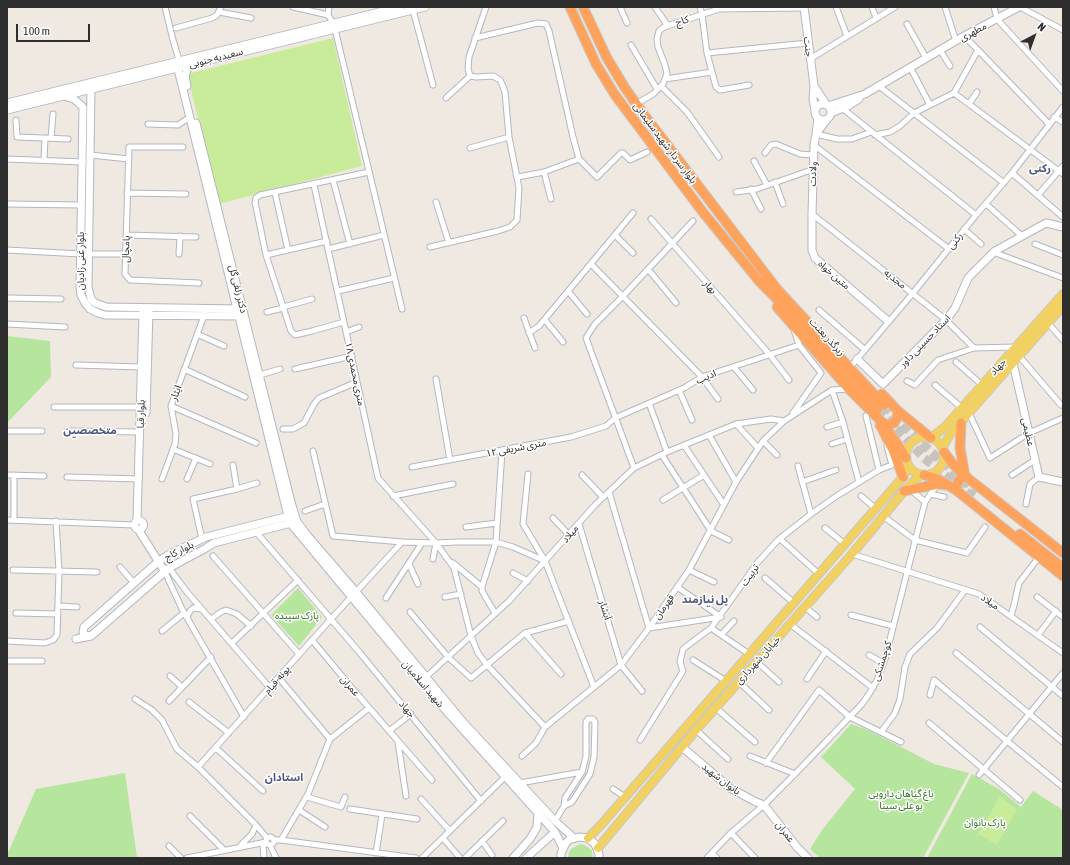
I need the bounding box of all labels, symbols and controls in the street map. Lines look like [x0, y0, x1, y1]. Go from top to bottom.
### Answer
street label: کاج [674, 13, 690, 29]
scale bar [18, 16, 92, 42]
north arrow [1014, 16, 1054, 56]
street label: مطهری [957, 20, 989, 44]
text: N [1035, 20, 1048, 34]
text: 100 m [23, 24, 50, 38]
street label: جنت [801, 36, 815, 58]
street label: سعیدیه جنوبی [188, 45, 244, 71]
street label: بلوار سردار شهید سلیمانی [631, 100, 699, 186]
street label: ولادت [807, 161, 819, 187]
district label: رکنی [1029, 162, 1051, 176]
street label: رکنی [945, 230, 965, 252]
street label: بلوار غنی زادیان [75, 232, 87, 290]
street label: پامچال [120, 235, 132, 263]
street label: متین خواه [816, 258, 852, 292]
street label: دکتر زلفی گل [226, 264, 250, 314]
street label: مجدیه [882, 267, 908, 291]
street label: بهار [701, 278, 719, 296]
street label: استاد حسینی داور [897, 312, 953, 370]
street label: زیرگذر بعثت [807, 316, 847, 358]
street label: ۱۸ متری محمدی [342, 341, 368, 407]
street label: جهاد [987, 356, 1009, 378]
street label: ادیب [694, 367, 718, 387]
street label: ایثار [168, 384, 184, 402]
street label: بلوار قبا [135, 399, 147, 429]
street label: عظیمی [1019, 417, 1037, 447]
district label: متخصصین [63, 424, 117, 438]
street label: ۱۲ متری شریفی [485, 436, 547, 460]
street label: میلاد [559, 523, 581, 545]
street label: بلوار کاج [162, 539, 196, 563]
street label: تربیت [738, 562, 762, 588]
street label: قهرمان [651, 592, 677, 622]
street label: میلاد [978, 592, 1002, 612]
district label: پل نیازمند [682, 593, 728, 607]
street label: آبشار [596, 599, 614, 621]
park label: پارک سپیده [275, 610, 319, 622]
street label: خیابان شهرداری [733, 633, 783, 687]
street label: کوچمشکی [870, 639, 894, 683]
street label: شهید اسلامیان [400, 658, 446, 710]
street label: پونه-قیام [261, 663, 293, 697]
street label: عمران [338, 673, 362, 699]
street label: جهاد [396, 698, 418, 720]
street label: بانوان شهید [699, 760, 743, 798]
district label: استادان [265, 771, 303, 785]
park label: باغ گیاهان دارویی بو علی سینا [868, 788, 934, 812]
park label: پارک بانوان [964, 817, 1006, 829]
street label: عمران [773, 819, 797, 845]

